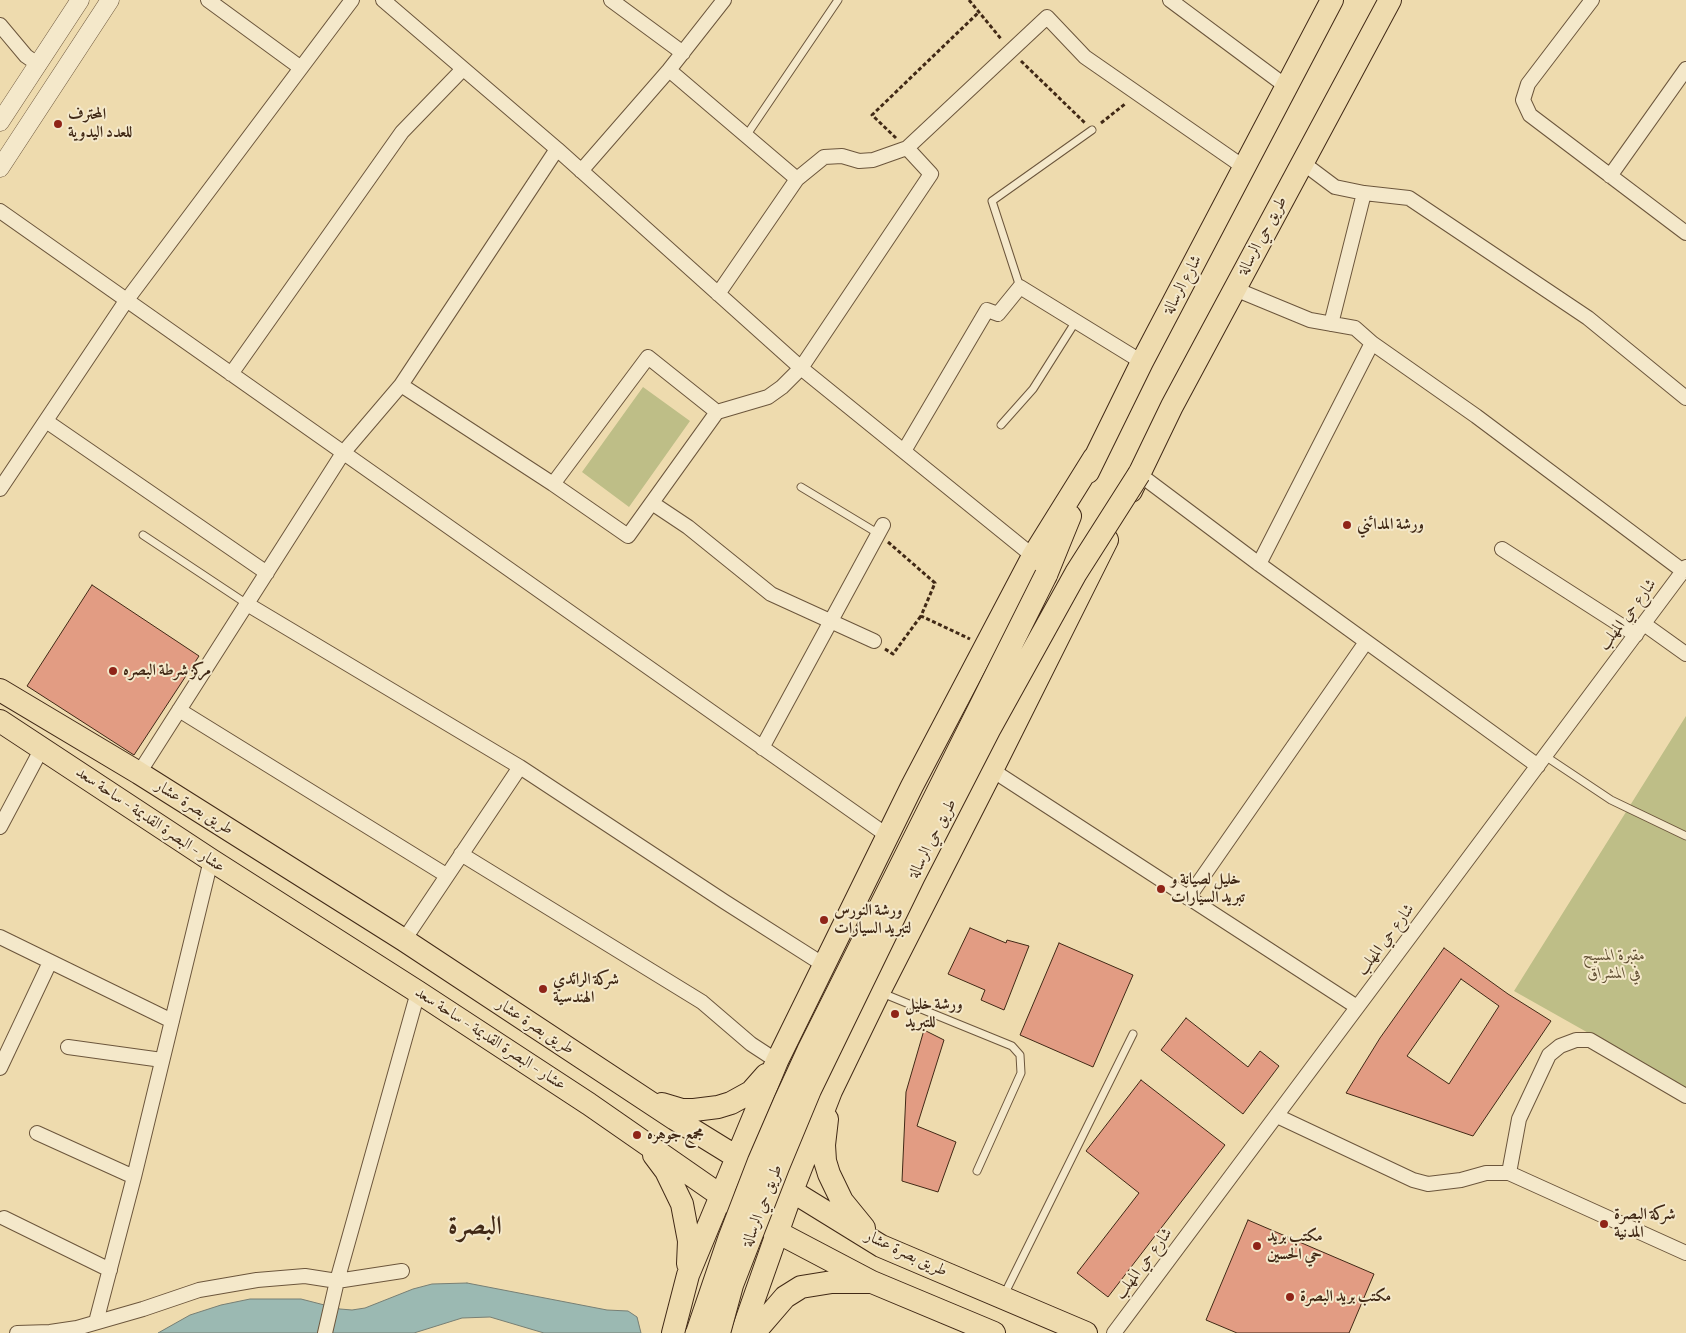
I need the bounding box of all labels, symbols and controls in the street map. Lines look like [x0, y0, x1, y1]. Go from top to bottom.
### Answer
place label: المحترف للعدد اليدوية [68, 105, 132, 143]
marker: المحترف للعدد اليدوية [52, 118, 64, 130]
street label: طريق حي الرسالة [1234, 193, 1292, 279]
street label: شارع الرسالة [1159, 252, 1207, 318]
place label: ورشة المدائني [1357, 515, 1424, 535]
marker: ورشة المدائني [1341, 519, 1353, 531]
street label: شارع حي المهلب [1595, 575, 1661, 655]
place label: مركز شرطة البصره [123, 661, 211, 681]
marker: مركز شرطة البصره [107, 665, 119, 677]
street label: عشار - البصرة القديمة - ساحة سعد [72, 763, 228, 877]
street label: طريق بصرة عشار [151, 776, 237, 840]
street label: طريق حي الرسالة [905, 796, 961, 882]
place label: خليل لصيانة و تبريد السيارات [1171, 870, 1245, 908]
marker: خليل لصيانة و تبريد السيارات [1155, 883, 1167, 895]
street label: شارع حي المهلب [1353, 900, 1419, 980]
place label: ورشة النورس لتبريد السيارات [834, 901, 911, 939]
marker: ورشة النورس لتبريد السيارات [818, 914, 830, 926]
park label: مقبرة المسيح في المشراق [1583, 946, 1645, 984]
place label: شركة الرائدي الهندسية [553, 970, 619, 1008]
street label: عشار - البصرة القديمة - ساحة سعد [411, 983, 569, 1095]
marker: شركة الرائدي الهندسية [537, 983, 549, 995]
street label: طريق بصرة عشار [493, 995, 577, 1059]
place label: ورشة خليل للتبريد [905, 995, 963, 1033]
marker: ورشة خليل للتبريد [889, 1008, 901, 1020]
place label: مجمع جوهره [647, 1125, 704, 1145]
marker: مجمع جوهره [631, 1129, 643, 1141]
street label: طريق حي الرسالة [739, 1162, 787, 1250]
place label: شركة البصرة المدنية [1614, 1205, 1675, 1243]
district label: البصرة [448, 1212, 502, 1244]
marker: شركة البصرة المدنية [1598, 1218, 1610, 1230]
street label: شارع حي المهلب [1111, 1224, 1177, 1304]
street label: طريق بصرة عشار [862, 1227, 950, 1281]
place label: مكتب بريد حي الحسين [1267, 1227, 1323, 1265]
marker: مكتب بريد حي الحسين [1251, 1240, 1263, 1252]
place label: مكتب بريد البصرة [1300, 1287, 1391, 1307]
marker: مكتب بريد البصرة [1284, 1291, 1296, 1303]

